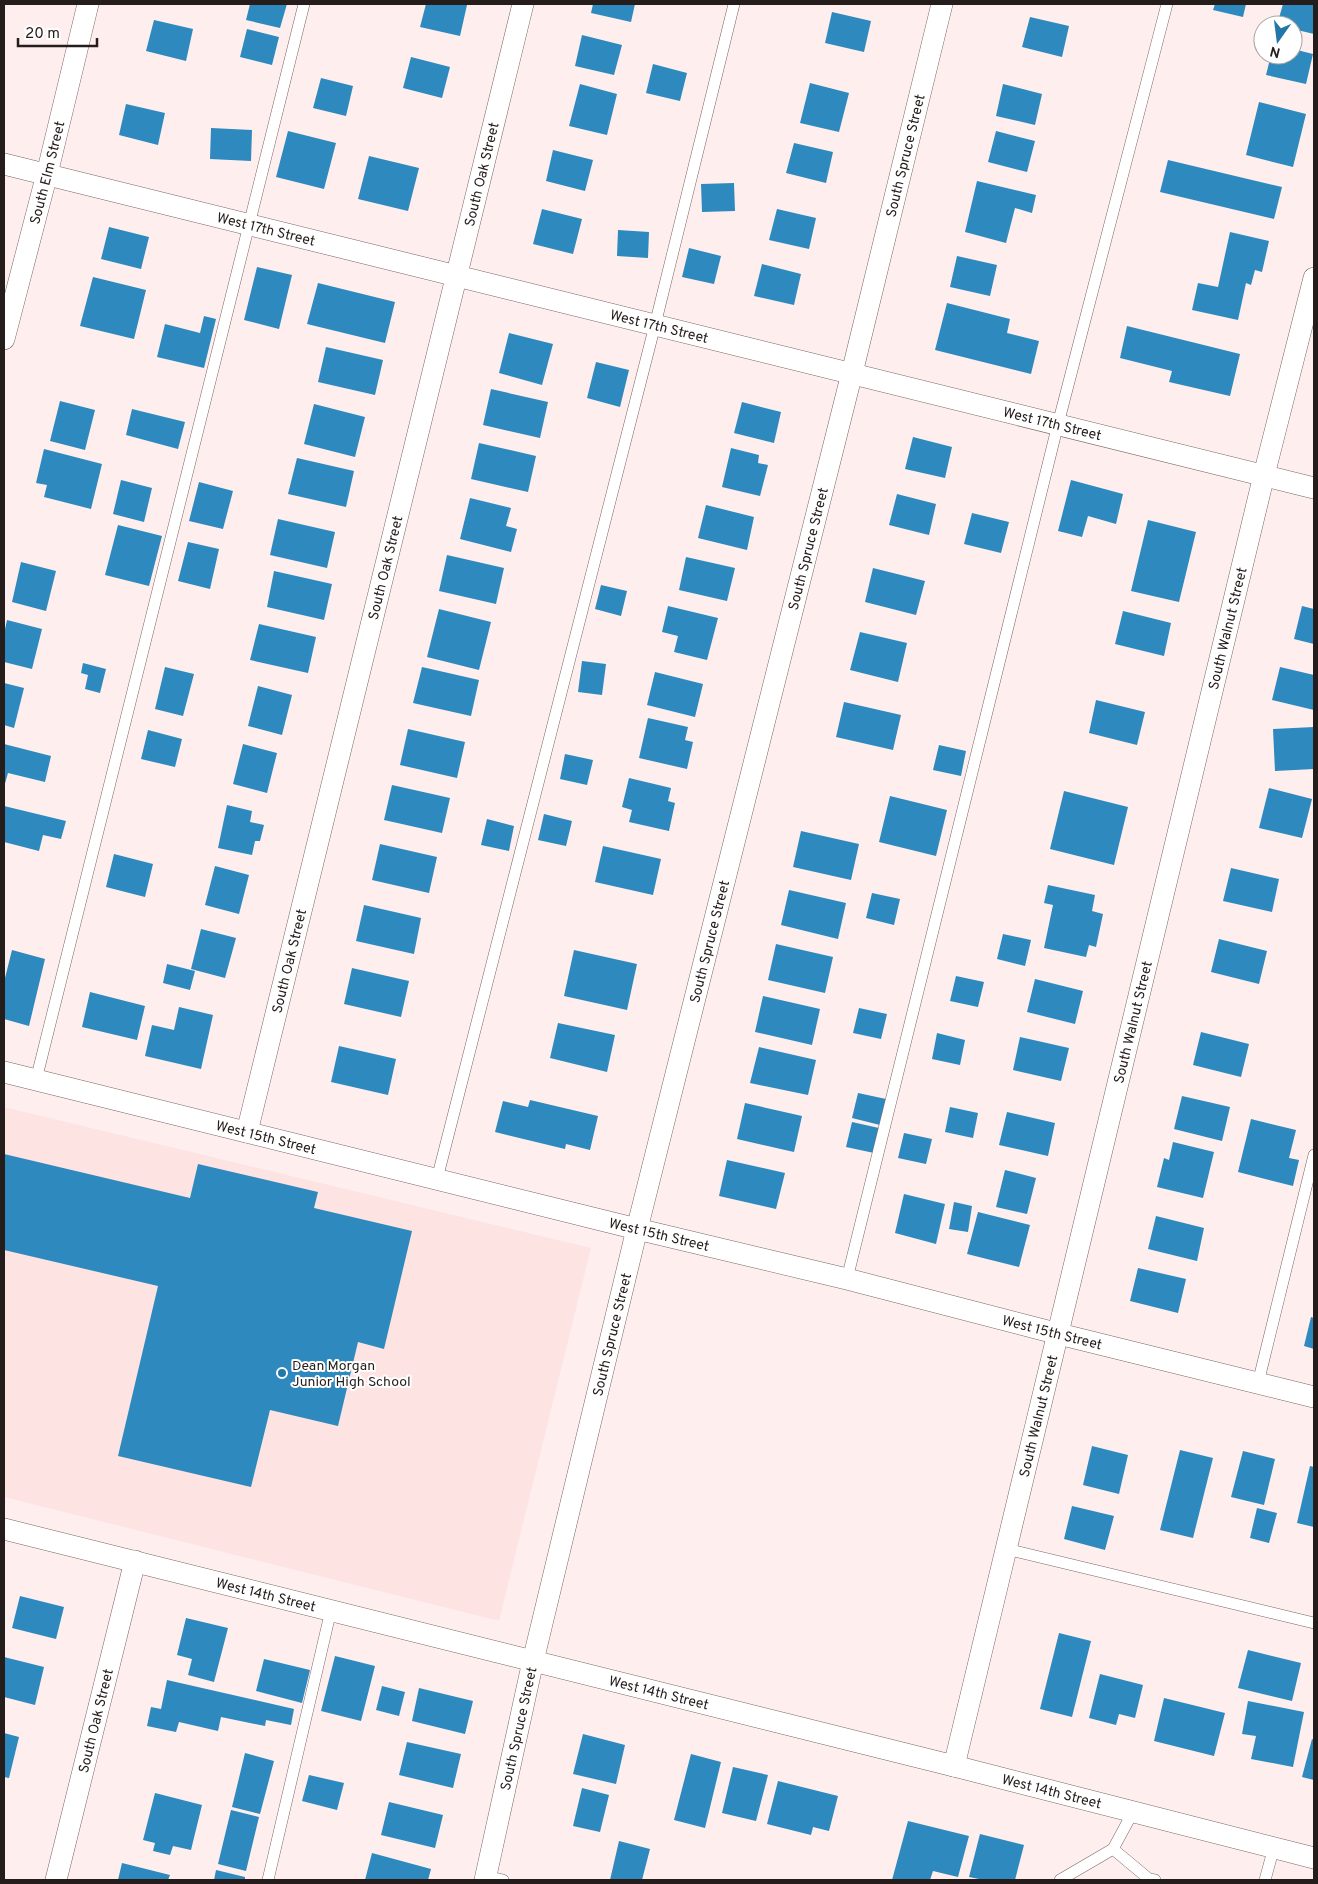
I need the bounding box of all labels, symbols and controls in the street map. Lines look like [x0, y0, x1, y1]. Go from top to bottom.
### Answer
scale bar [18, 15, 96, 47]
north arrow [1253, 15, 1303, 65]
text: 20 m [25, 25, 60, 44]
text: N [1268, 42, 1282, 61]
street label: South Spruce Street [883, 93, 930, 219]
street label: South Elm Street [27, 119, 69, 226]
street label: South Oak Street [462, 121, 504, 228]
street label: West 17th Street [215, 210, 317, 251]
street label: West 17th Street [608, 307, 710, 348]
street label: West 17th Street [1001, 404, 1103, 445]
street label: South Spruce Street [786, 486, 833, 612]
street label: South Oak Street [366, 514, 407, 622]
street label: South Walnut Street [1206, 566, 1252, 692]
street label: South Spruce Street [687, 879, 734, 1005]
street label: South Oak Street [269, 908, 311, 1015]
street label: South Walnut Street [1111, 960, 1157, 1085]
street label: West 15th Street [214, 1118, 318, 1159]
street label: West 15th Street [607, 1215, 711, 1256]
street label: South Spruce Street [590, 1272, 636, 1398]
street label: West 15th Street [1000, 1313, 1104, 1354]
street label: South Walnut Street [1017, 1353, 1062, 1479]
place label: Dean Morgan Junior High School [292, 1358, 411, 1391]
marker: Dean Morgan Junior High School [276, 1367, 288, 1379]
street label: West 14th Street [214, 1575, 317, 1616]
street label: South Spruce Street [498, 1666, 541, 1792]
street label: South Oak Street [76, 1667, 118, 1775]
street label: West 14th Street [607, 1673, 710, 1714]
street label: West 14th Street [1000, 1772, 1103, 1813]

